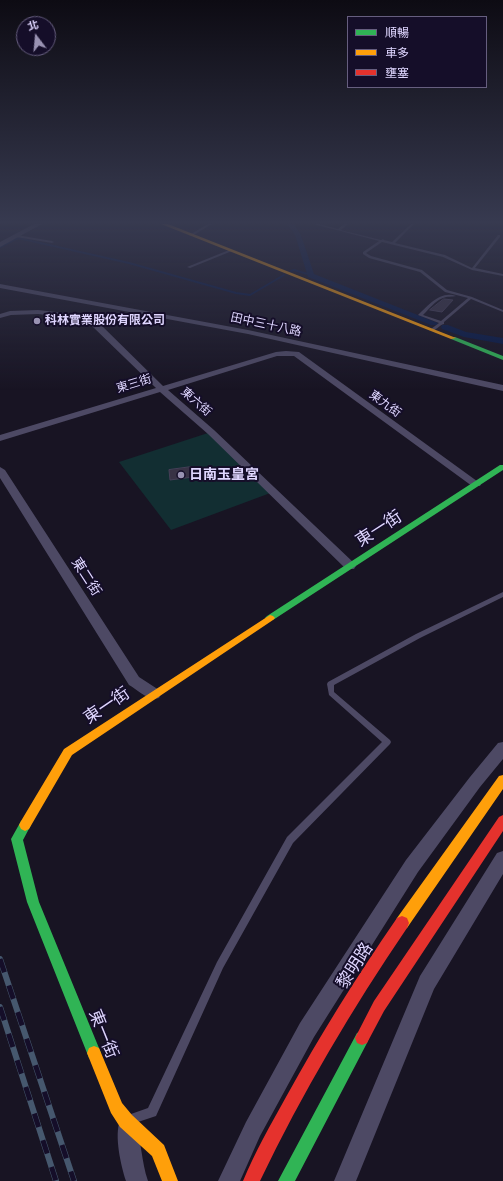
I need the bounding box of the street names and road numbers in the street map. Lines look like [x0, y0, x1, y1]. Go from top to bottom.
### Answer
street label: 田中三十八路 [229, 310, 303, 340]
street label: 東三街 [115, 372, 153, 396]
street label: 東六街 [178, 385, 214, 419]
street label: 東九街 [366, 388, 404, 420]
street label: 東一街 [352, 507, 406, 551]
street label: 東二街 [68, 555, 104, 599]
street label: 東一街 [80, 683, 134, 729]
street label: 黎明路 [333, 939, 377, 993]
street label: 東一街 [84, 1007, 122, 1061]

